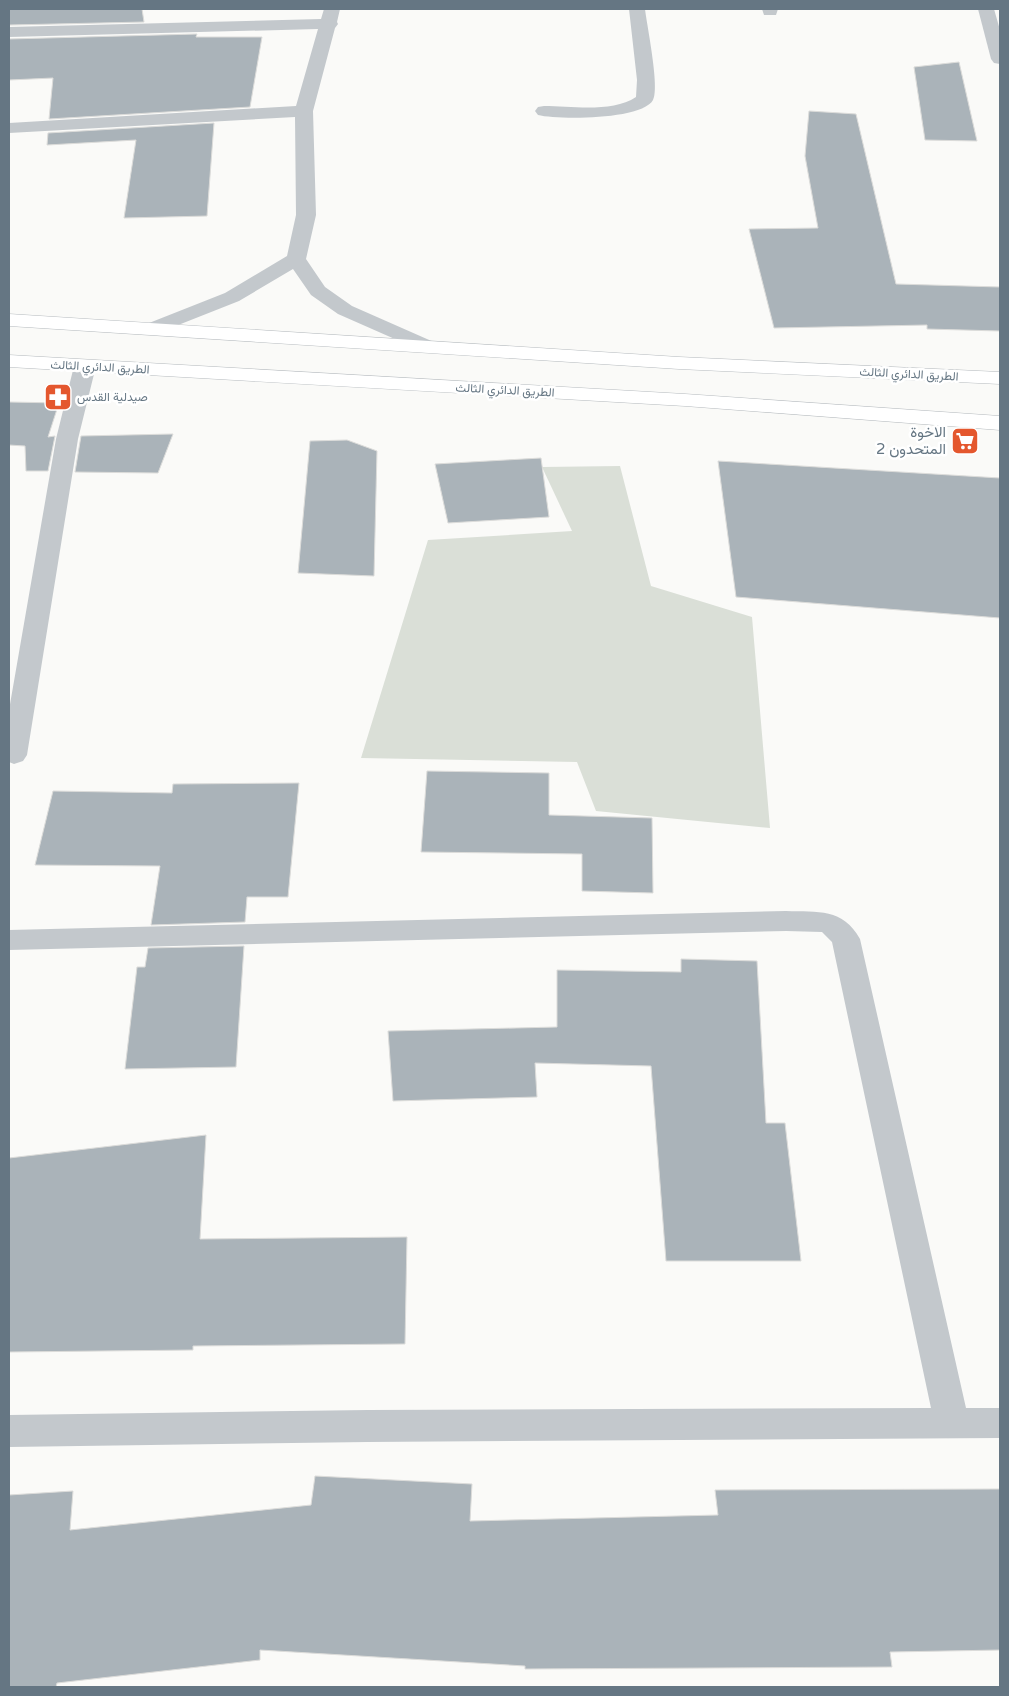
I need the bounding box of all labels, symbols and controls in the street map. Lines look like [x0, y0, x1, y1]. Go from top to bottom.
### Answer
street label: الطريق الدائري الثالث [50, 357, 150, 380]
street label: الطريق الدائري الثالث [859, 364, 959, 387]
street label: الطريق الدائري الثالث [455, 380, 555, 403]
pharmacy icon: صيدلية القدس [43, 382, 73, 412]
place label: صيدلية القدس [77, 390, 148, 405]
place label: الاخوة المتحدون 2 [876, 423, 946, 458]
supermarket icon: الاخوة المتحدون 2 [950, 426, 980, 456]

